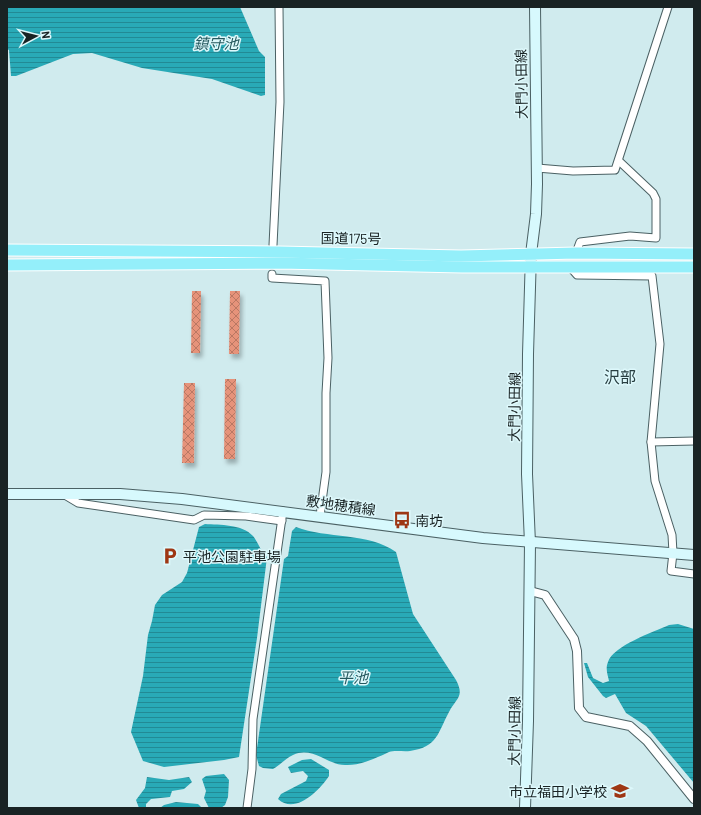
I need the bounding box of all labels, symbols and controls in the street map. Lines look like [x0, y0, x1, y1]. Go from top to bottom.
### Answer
north arrow [16, 16, 56, 56]
text: N [40, 30, 53, 39]
water label: 鎮守池 [193, 34, 240, 52]
street label: 大門小田線 [512, 49, 530, 119]
street label: 国道175号 [320, 229, 382, 247]
district label: 沢部 [604, 367, 636, 386]
street label: 大門小田線 [505, 372, 523, 442]
street label: 敷地穂積線 [305, 492, 377, 518]
bus stop icon: 南坊 [392, 510, 412, 530]
place label: 南坊 [415, 512, 443, 529]
parking icon: 平池公園駐車場 [160, 546, 180, 566]
place label: 平池公園駐車場 [183, 548, 281, 565]
water label: 平池 [338, 668, 370, 686]
street label: 大門小田線 [505, 696, 523, 766]
school or university icon: 市立福田小学校 [610, 781, 630, 801]
place label: 市立福田小学校 [509, 783, 607, 800]

